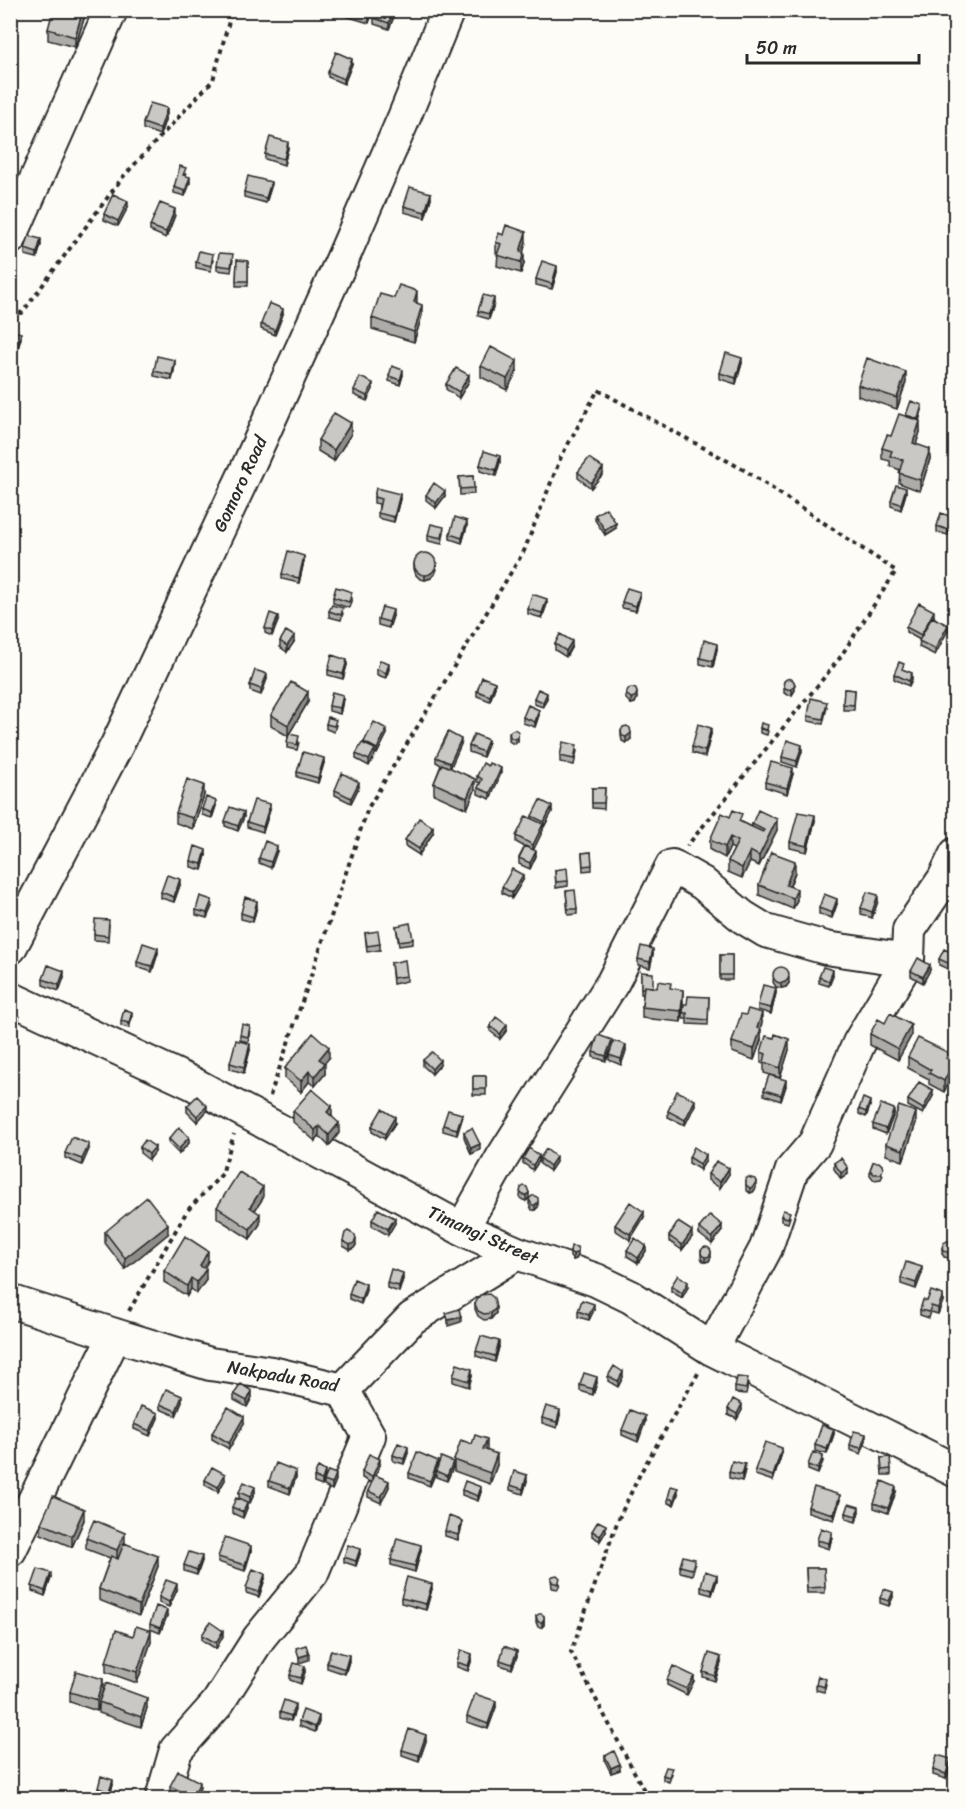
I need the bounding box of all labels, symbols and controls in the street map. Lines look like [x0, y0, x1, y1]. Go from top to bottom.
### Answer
scale bar [747, 27, 920, 65]
text: 50 m [756, 32, 797, 64]
street label: Gomoro Road [204, 429, 277, 537]
street label: Timangi Street [422, 1196, 544, 1274]
street label: Nakpadu Road [225, 1351, 342, 1402]

